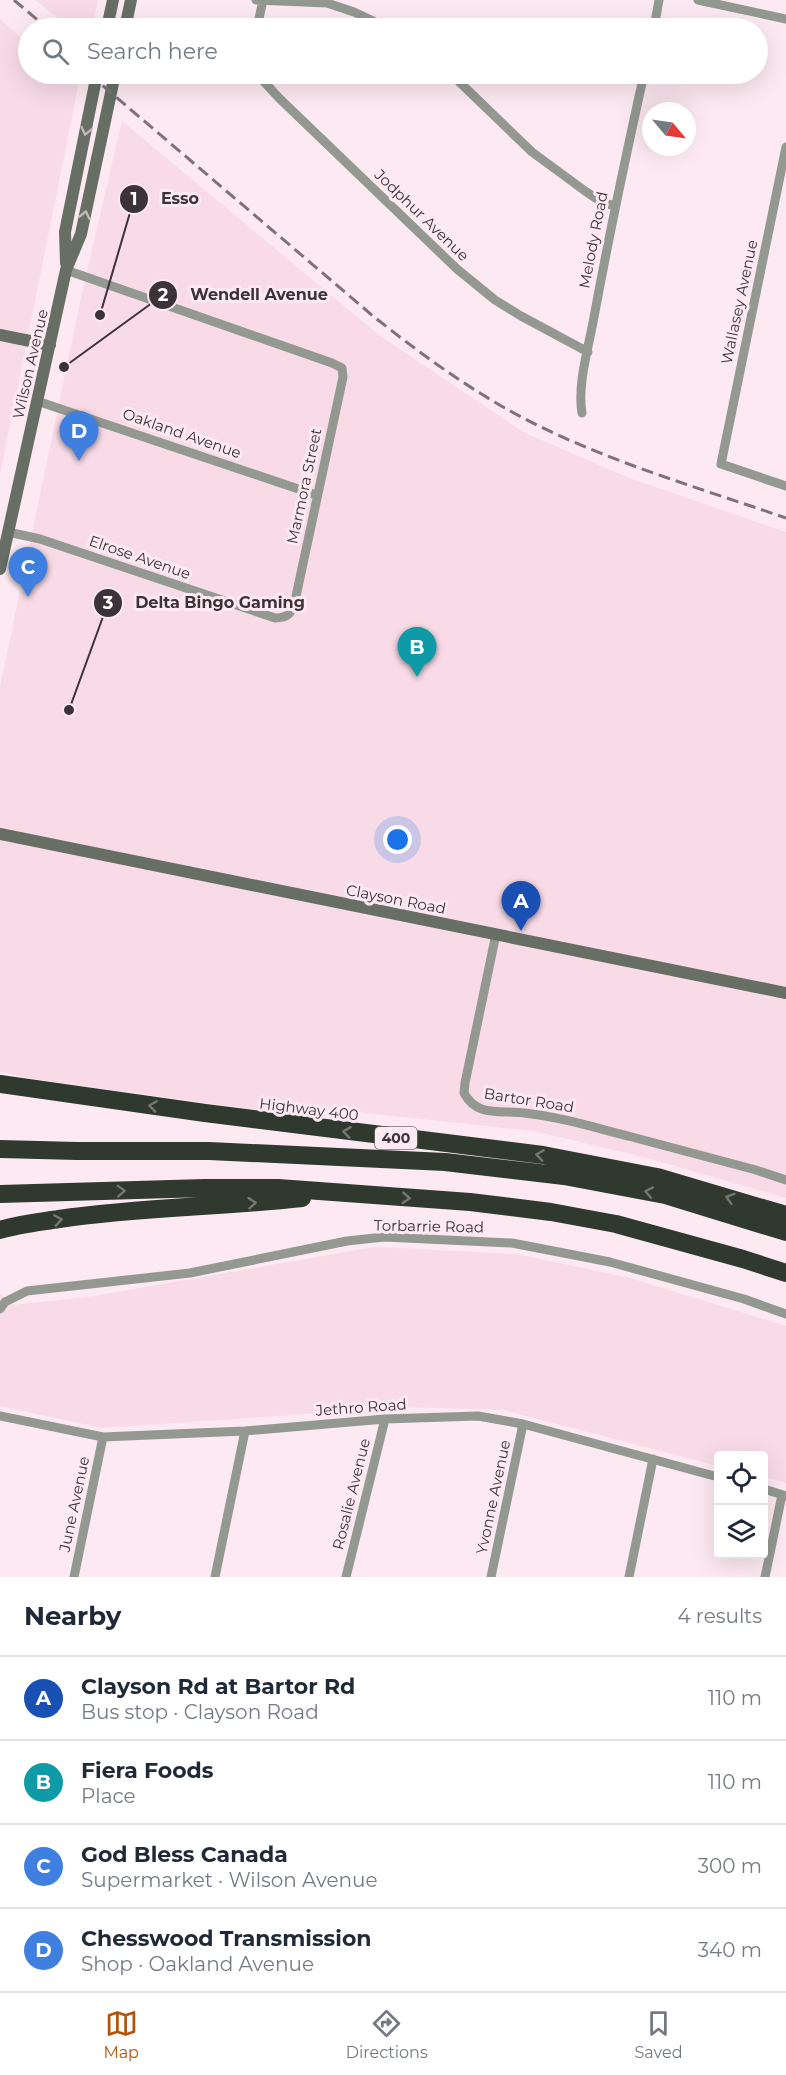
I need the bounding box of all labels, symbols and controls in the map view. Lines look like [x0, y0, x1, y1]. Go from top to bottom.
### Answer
search box [18, 18, 768, 84]
icon: search [39, 35, 72, 68]
text: Search here [87, 38, 218, 65]
north arrow [642, 102, 696, 156]
one-way arrow [80, 126, 93, 136]
street label: Jodphur Avenue [370, 164, 473, 265]
callout: Esso [119, 182, 212, 216]
text: 1 [130, 188, 138, 210]
text: Esso [161, 189, 199, 208]
street label: Melody Road [574, 190, 612, 290]
one-way arrow [78, 210, 91, 220]
street label: Wallasey Avenue [717, 238, 761, 366]
callout: Wendell Avenue [148, 278, 340, 312]
text: 2 [158, 284, 169, 306]
text: Wendell Avenue [190, 285, 328, 304]
street label: Wilson Avenue [8, 307, 52, 421]
street label: Oakland Avenue [120, 404, 244, 462]
pin: D [60, 412, 98, 461]
street label: Marmora Street [282, 426, 326, 546]
street label: Elrose Avenue [87, 531, 193, 583]
pin: C [9, 548, 48, 597]
callout: Delta Bingo Gaming [93, 586, 317, 620]
text: 3 [102, 592, 114, 614]
text: Delta Bingo Gaming [135, 593, 305, 612]
pin: B [398, 628, 436, 677]
your location [383, 825, 412, 854]
street label: Clayson Road [344, 880, 448, 918]
pin: A [502, 882, 540, 931]
street label: Bartor Road [483, 1084, 575, 1116]
street label: Highway 400 [258, 1093, 360, 1125]
one-way arrow [149, 1101, 158, 1113]
one-way arrow [342, 1126, 351, 1138]
road number: 400 [375, 1127, 417, 1149]
one-way arrow [536, 1149, 545, 1161]
one-way arrow [117, 1184, 126, 1197]
one-way arrow [645, 1186, 655, 1199]
one-way arrow [402, 1191, 411, 1204]
one-way arrow [725, 1193, 736, 1205]
one-way arrow [247, 1197, 256, 1210]
one-way arrow [53, 1214, 62, 1226]
street label: Torbarrie Road [374, 1216, 484, 1236]
street label: Jethro Road [314, 1394, 407, 1420]
street label: Rosalie Avenue [328, 1436, 374, 1552]
street label: Yvonne Avenue [472, 1438, 514, 1556]
map controls [714, 1451, 768, 1559]
button: locate [714, 1451, 768, 1505]
street label: June Avenue [54, 1454, 93, 1555]
button: layers [714, 1505, 768, 1559]
text: Nearby [24, 1600, 121, 1632]
text: 4 results [677, 1604, 762, 1628]
text: Clayson Rd at Bartor Rd [81, 1673, 355, 1700]
text: A [36, 1686, 51, 1710]
text: 110 m [708, 1686, 762, 1710]
text: Bus stop · Clayson Road [81, 1700, 319, 1724]
text: Fiera Foods [81, 1757, 213, 1784]
text: B [36, 1770, 51, 1794]
text: 110 m [708, 1770, 762, 1794]
text: Place [81, 1784, 136, 1808]
text: God Bless Canada [81, 1841, 288, 1868]
text: C [36, 1854, 51, 1878]
text: 300 m [698, 1854, 762, 1878]
text: Supermarket · Wilson Avenue [81, 1868, 378, 1892]
text: Chesswood Transmission [81, 1925, 372, 1952]
text: D [35, 1938, 52, 1962]
text: 340 m [698, 1938, 762, 1962]
text: Shop · Oakland Avenue [81, 1952, 314, 1976]
tab: Map [103, 2007, 139, 2062]
tab: Directions [346, 2007, 428, 2062]
tab: Saved [635, 2007, 683, 2062]

